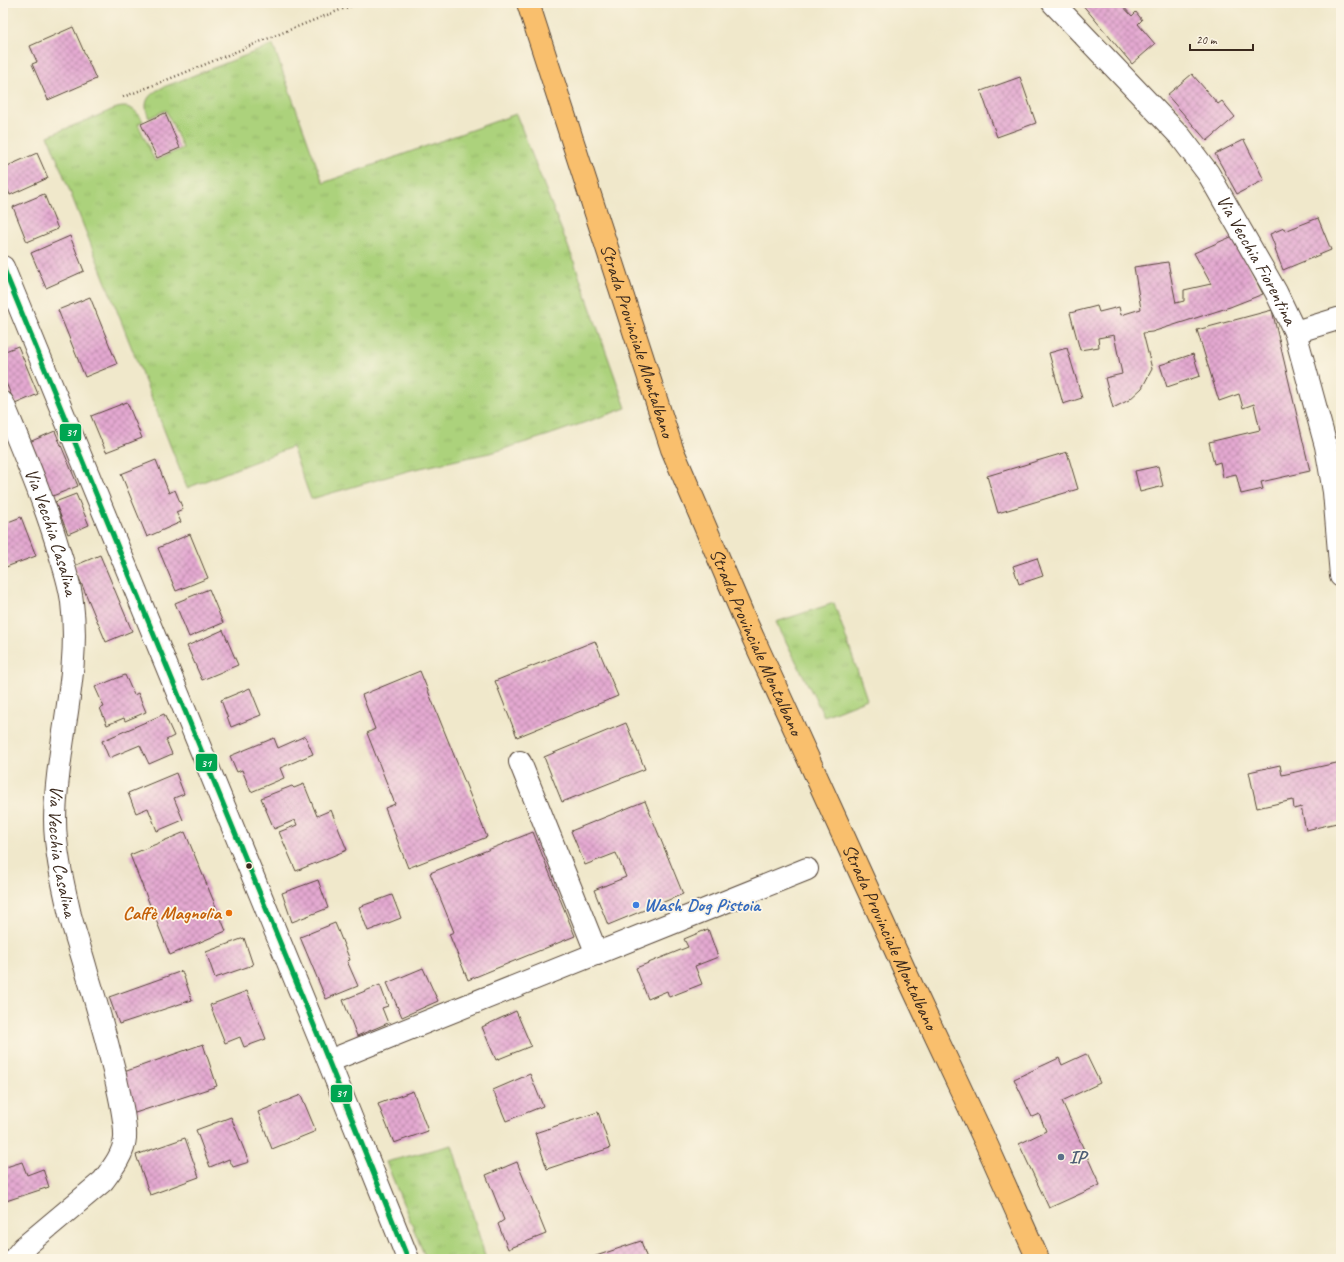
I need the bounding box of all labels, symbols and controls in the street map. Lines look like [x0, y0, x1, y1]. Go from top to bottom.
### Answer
scale bar [1190, 26, 1253, 52]
text: 20 m [1196, 32, 1218, 48]
street label: Via Vecchia Fiorentina [1211, 191, 1303, 330]
street label: Strada Provinciale Montalbano [595, 241, 680, 443]
line badge: 31 [59, 423, 82, 442]
text: 31 [66, 425, 77, 439]
street label: Via Vecchia Casalina [19, 465, 83, 600]
street label: Strada Provinciale Montalbano [704, 545, 809, 741]
line badge: 31 [195, 753, 218, 772]
text: 31 [201, 756, 212, 770]
street label: Via Vecchia Casalina [43, 785, 83, 922]
street label: Strada Provinciale Montalbano [837, 840, 944, 1036]
unlabelled marker [244, 861, 254, 871]
place label: Wash Dog Pistoia [644, 893, 762, 917]
marker: Wash Dog Pistoia [631, 900, 641, 910]
place label: Caffè Magnolia [123, 901, 223, 925]
marker: Caffè Magnolia [224, 908, 234, 918]
line badge: 31 [330, 1084, 353, 1103]
text: 31 [336, 1086, 347, 1100]
place label: IP [1069, 1145, 1089, 1169]
marker: IP [1056, 1152, 1066, 1162]

